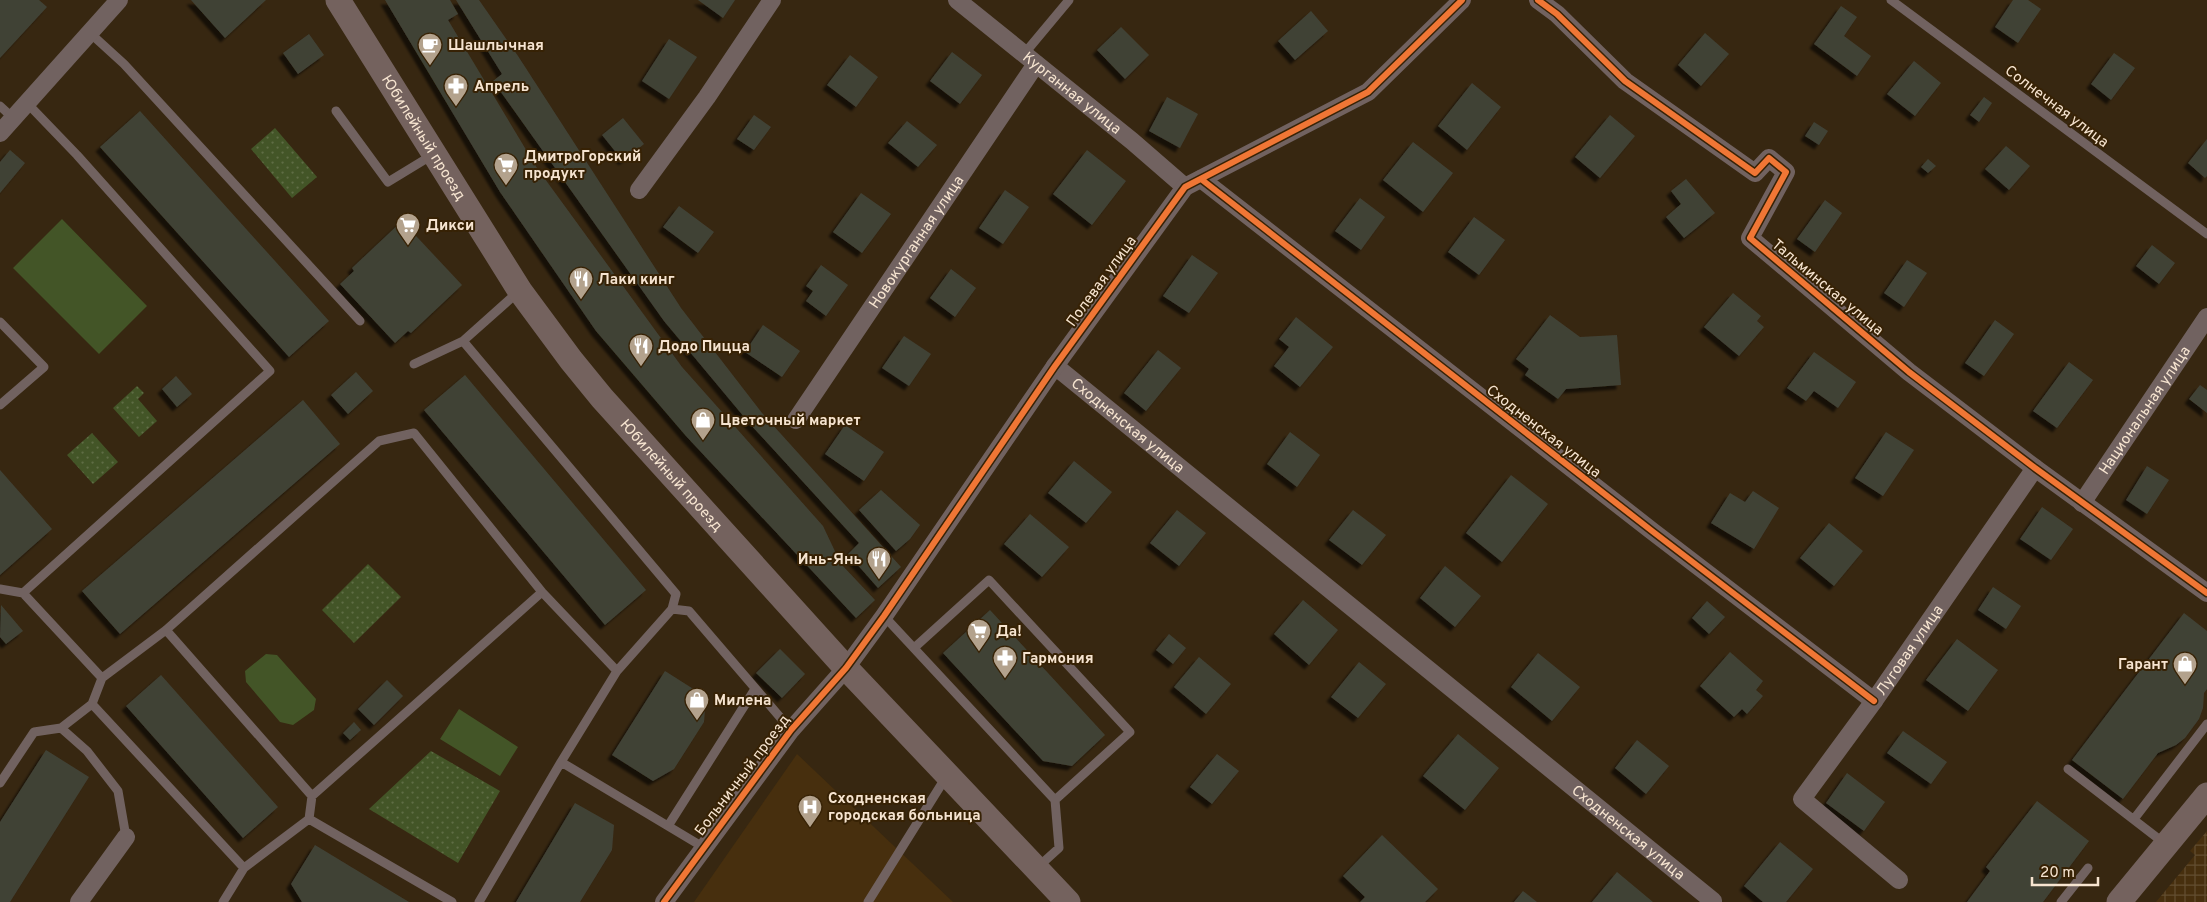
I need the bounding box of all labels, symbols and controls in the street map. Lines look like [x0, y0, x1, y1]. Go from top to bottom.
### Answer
cafe icon: Шашлычная [417, 32, 443, 66]
place label: Шашлычная [448, 37, 544, 56]
street label: Курганная улица [1018, 49, 1124, 139]
street label: Солнечная улица [2000, 62, 2112, 152]
street label: Юбилейный проезд [376, 72, 469, 205]
pharmacy icon: Апрель [443, 73, 469, 107]
place label: Апрель [474, 78, 529, 97]
place label: ДмитроГорский продукт [524, 148, 641, 184]
supermarket icon: ДмитроГорский продукт [493, 152, 519, 186]
street label: Новокурганная улица [866, 172, 969, 313]
supermarket icon: Дикси [395, 212, 421, 246]
place label: Дикси [426, 217, 474, 236]
street label: Полевая улица [1063, 233, 1142, 331]
street label: Тальминская улица [1767, 236, 1887, 340]
restaurant icon: Лаки кинг [568, 266, 594, 300]
place label: Лаки кинг [598, 271, 675, 290]
restaurant icon: Додо Пицца [628, 333, 654, 367]
place label: Додо Пицца [658, 338, 750, 357]
street label: Национальная улица [2096, 343, 2196, 479]
street label: Сходненская улица [1066, 375, 1188, 478]
street label: Сходненская улица [1482, 381, 1604, 483]
shop icon: Цветочный маркет [690, 407, 716, 441]
place label: Цветочный маркет [720, 412, 861, 431]
street label: Юбилейный проезд [615, 416, 726, 536]
restaurant icon: Инь-Янь [866, 546, 892, 580]
place label: Инь-Янь [798, 551, 862, 570]
street label: Луговая улица [1873, 602, 1948, 700]
supermarket icon: Да! [966, 618, 992, 652]
place label: Да! [996, 623, 1022, 642]
pharmacy icon: Гармония [992, 645, 1018, 679]
place label: Гармония [1022, 650, 1094, 669]
shop icon: Гарант [2172, 651, 2198, 685]
place label: Гарант [2118, 656, 2168, 675]
shop icon: Милена [684, 687, 710, 721]
place label: Милена [714, 692, 771, 711]
street label: Больничный проезд [691, 711, 795, 840]
street label: Сходненская улица [1567, 782, 1688, 885]
place label: Сходненская городская больница [828, 790, 981, 826]
hospital icon: Сходненская городская больница [797, 794, 823, 828]
scale bar [2032, 854, 2098, 886]
text: 20 m [2040, 864, 2075, 883]

